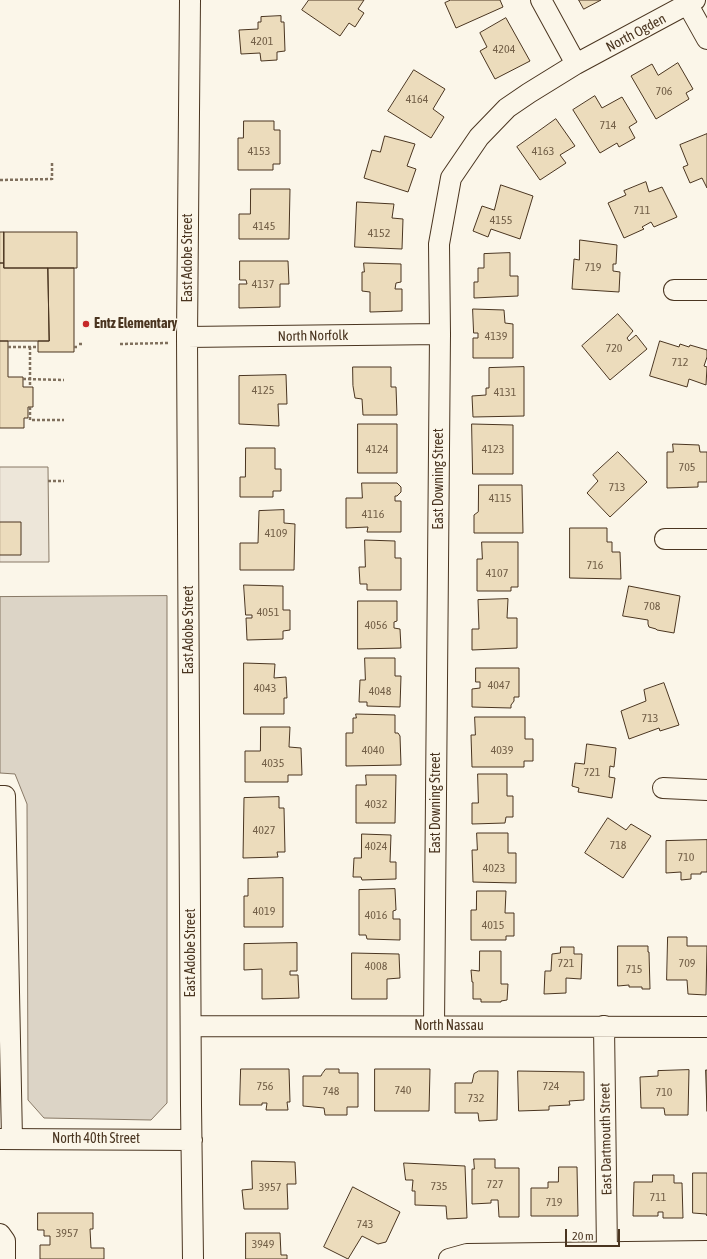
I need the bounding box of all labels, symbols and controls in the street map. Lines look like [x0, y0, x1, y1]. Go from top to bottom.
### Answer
street label: North Ogden [603, 10, 669, 56]
house number: 4201 [251, 34, 273, 48]
house number: 4204 [493, 42, 515, 56]
house number: 706 [656, 84, 672, 98]
house number: 4164 [406, 92, 428, 106]
house number: 714 [600, 118, 616, 132]
house number: 4153 [248, 144, 270, 158]
house number: 4163 [532, 144, 554, 158]
house number: 711 [634, 203, 650, 217]
street label: East Adobe Street [180, 213, 196, 303]
house number: 4155 [490, 213, 512, 227]
house number: 4145 [253, 219, 275, 233]
house number: 4152 [368, 226, 390, 240]
house number: 719 [585, 260, 601, 274]
house number: 4137 [252, 277, 274, 291]
place label: Entz Elementary [94, 316, 177, 332]
marker: Entz Elementary [81, 319, 91, 329]
street label: North Norfolk [278, 327, 348, 345]
house number: 4139 [485, 329, 507, 343]
house number: 720 [606, 341, 622, 355]
house number: 712 [672, 355, 688, 369]
house number: 4125 [252, 383, 274, 397]
house number: 4131 [494, 385, 516, 399]
street label: East Downing Street [431, 428, 447, 530]
house number: 4124 [366, 442, 388, 456]
house number: 4123 [482, 442, 504, 456]
house number: 705 [679, 460, 695, 474]
house number: 713 [609, 480, 625, 494]
house number: 4115 [489, 491, 511, 505]
house number: 4116 [362, 507, 384, 521]
house number: 4109 [265, 526, 287, 540]
house number: 716 [587, 558, 603, 572]
house number: 4107 [486, 566, 508, 580]
street label: East Adobe Street [181, 585, 197, 675]
house number: 708 [644, 599, 660, 613]
house number: 4051 [257, 605, 279, 619]
house number: 4056 [365, 618, 387, 632]
house number: 4047 [488, 678, 510, 692]
house number: 4043 [254, 681, 276, 695]
house number: 4048 [369, 684, 391, 698]
house number: 713 [642, 711, 658, 725]
house number: 4040 [362, 743, 384, 757]
house number: 4039 [491, 743, 513, 757]
street label: East Downing Street [428, 752, 444, 854]
house number: 4035 [262, 756, 284, 770]
house number: 721 [584, 765, 600, 779]
house number: 4032 [365, 797, 387, 811]
house number: 4027 [253, 823, 275, 837]
house number: 718 [610, 838, 626, 852]
house number: 4024 [365, 839, 387, 853]
house number: 710 [678, 850, 694, 864]
house number: 4023 [483, 861, 505, 875]
house number: 4019 [253, 904, 275, 918]
street label: East Adobe Street [183, 908, 199, 998]
house number: 4016 [365, 908, 387, 922]
house number: 4015 [482, 918, 504, 932]
house number: 721 [558, 956, 574, 970]
house number: 709 [679, 956, 695, 970]
house number: 4008 [365, 959, 387, 973]
house number: 715 [626, 962, 642, 976]
street label: North Nassau [414, 1018, 484, 1034]
house number: 756 [257, 1079, 273, 1093]
house number: 724 [543, 1079, 559, 1093]
house number: 740 [395, 1083, 411, 1097]
street label: East Dartmouth Street [597, 1083, 615, 1195]
house number: 748 [323, 1084, 339, 1098]
house number: 710 [656, 1085, 672, 1099]
house number: 732 [468, 1091, 484, 1105]
street label: North 40th Street [52, 1131, 140, 1147]
house number: 727 [487, 1177, 503, 1191]
house number: 735 [431, 1179, 447, 1193]
house number: 3957 [259, 1180, 281, 1194]
house number: 711 [650, 1190, 666, 1204]
house number: 719 [546, 1195, 562, 1209]
house number: 743 [357, 1217, 373, 1231]
scale bar [567, 1221, 622, 1247]
house number: 3957 [56, 1226, 78, 1240]
text: 20 m [572, 1229, 594, 1243]
house number: 3949 [252, 1237, 274, 1251]

